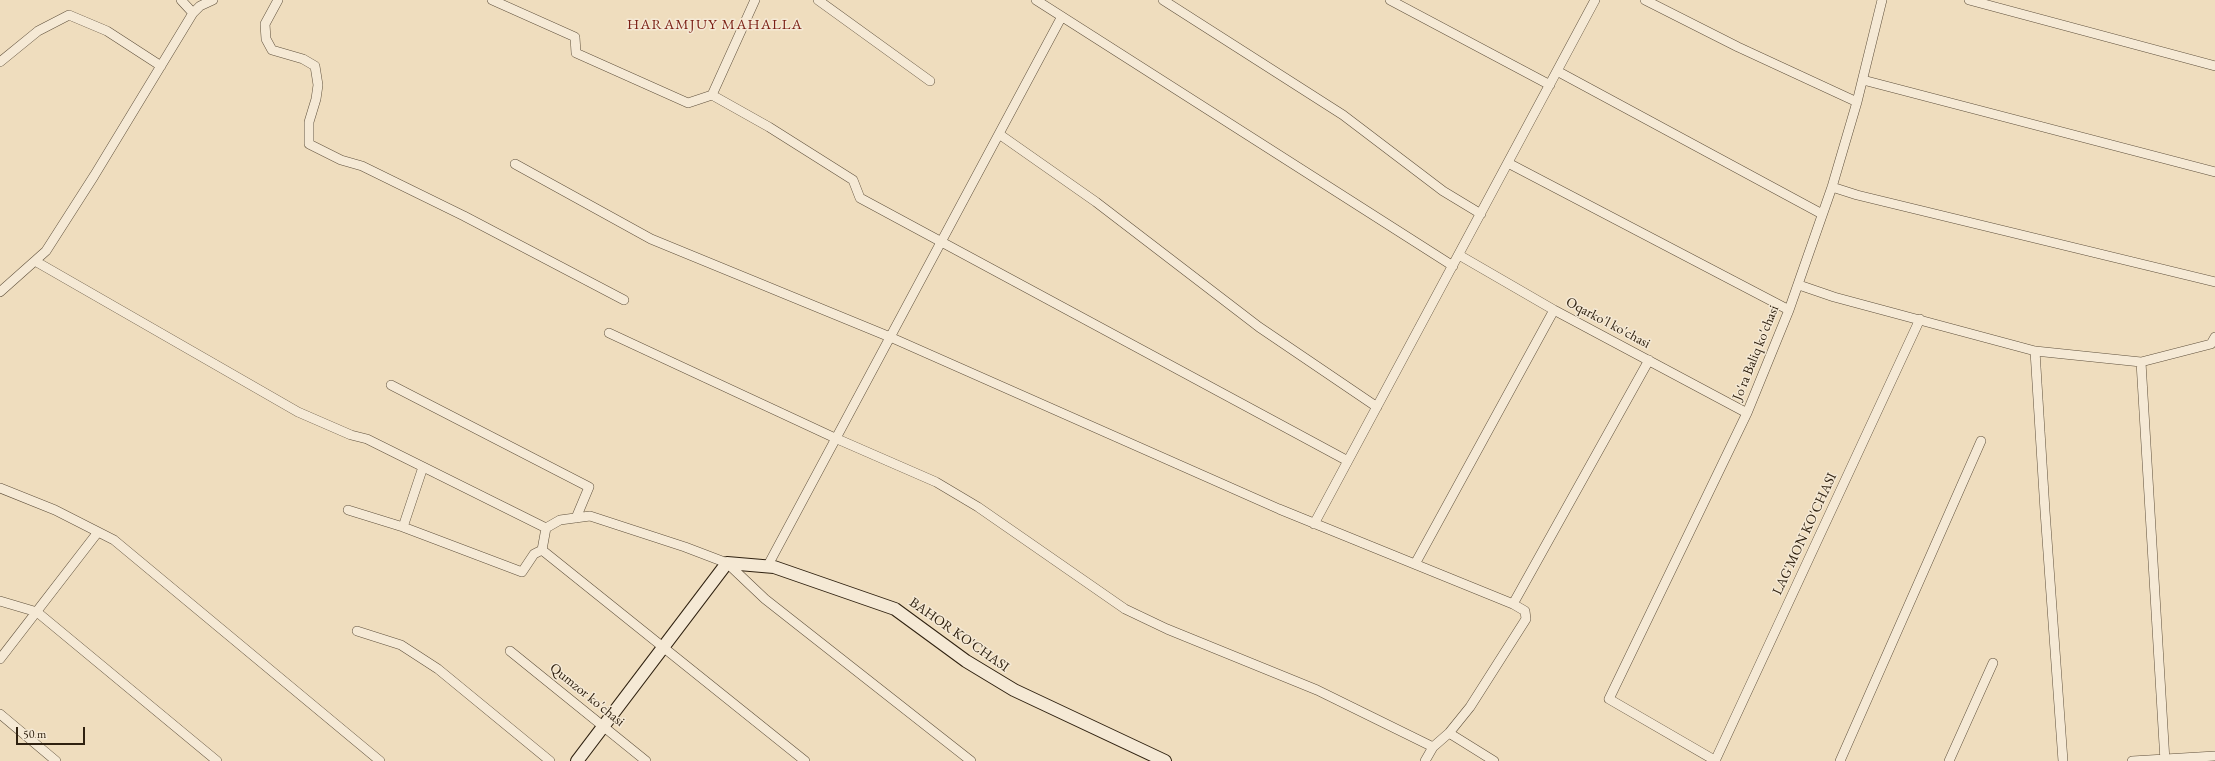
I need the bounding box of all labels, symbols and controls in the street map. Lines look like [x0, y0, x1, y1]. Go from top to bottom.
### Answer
district label: HARAMJUY MAHALLA [627, 16, 803, 34]
street label: Oqarko'l ko'chasi [1563, 294, 1653, 352]
street label: Jo'ra Baliq ko'chasi [1729, 303, 1783, 403]
street label: LAG'MON KO'CHASI [1769, 470, 1841, 598]
street label: BAHOR KO'CHASI [906, 594, 1012, 676]
street label: Qumzor ko'chasi [546, 660, 628, 730]
scale bar [18, 719, 87, 745]
text: 50 m [23, 726, 46, 742]

